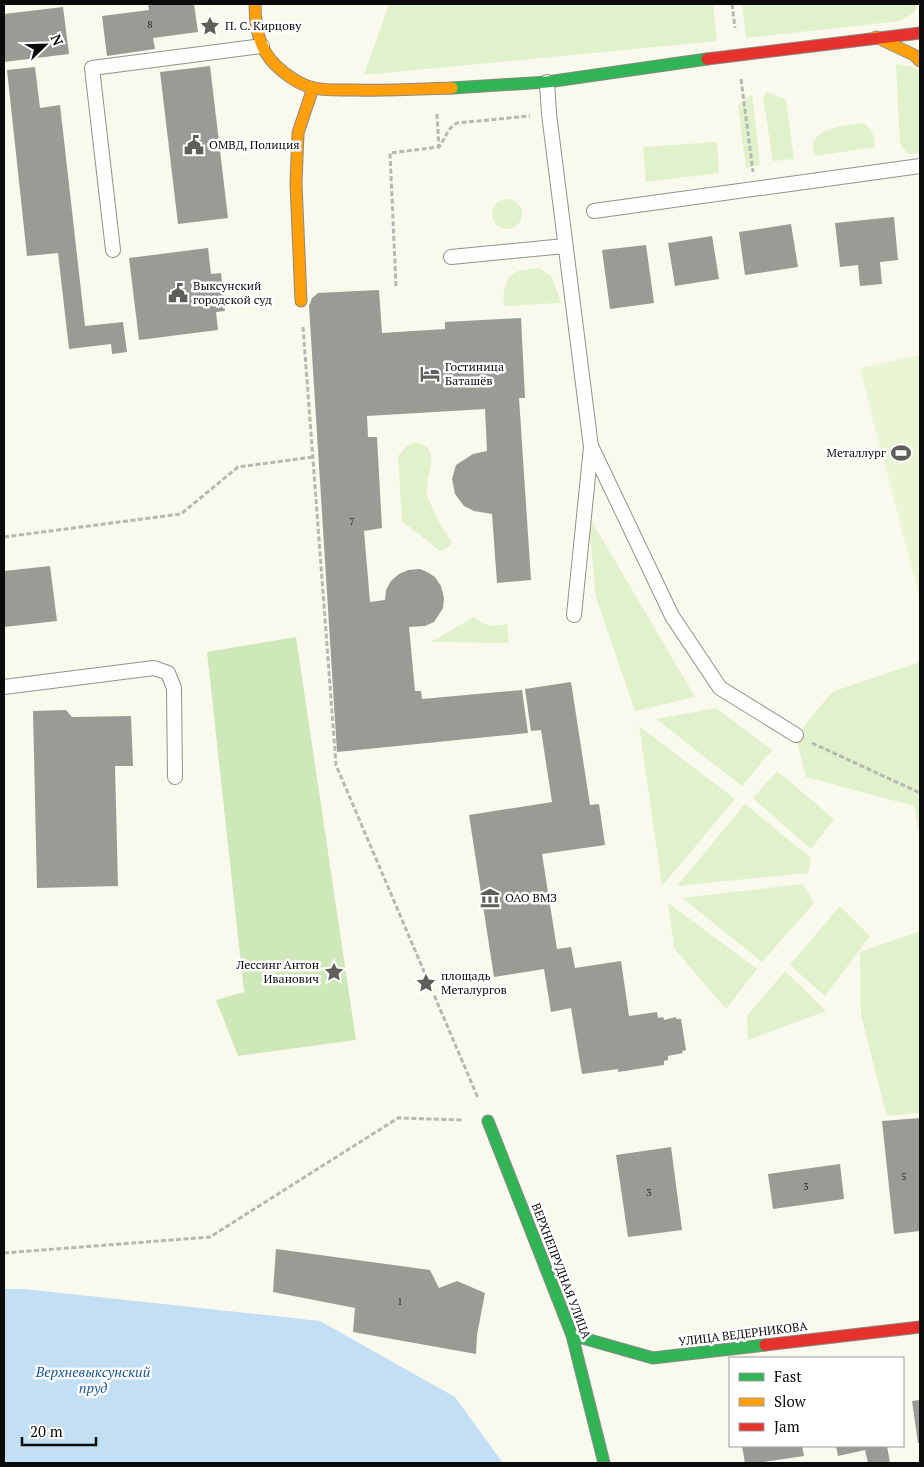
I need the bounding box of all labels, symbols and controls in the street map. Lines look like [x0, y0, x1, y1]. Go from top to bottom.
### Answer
place icon: П. С. Кирцову [199, 15, 221, 37]
house number: 8 [147, 18, 153, 31]
place label: П. С. Кирцову [225, 18, 302, 33]
north arrow [20, 20, 70, 70]
text: N [47, 31, 68, 49]
public building icon: ОМВД, Полиция [183, 134, 205, 156]
place label: ОМВД, Полиция [209, 137, 300, 152]
place label: Выксунский городской суд [193, 278, 272, 307]
public building icon: Выксунский городской суд [167, 282, 189, 304]
place label: Гостиница Баташёв [445, 359, 504, 388]
hotel icon: Гостиница Баташёв [419, 363, 441, 385]
sports icon: Металлург [890, 442, 912, 464]
place label: Металлург [826, 445, 886, 460]
house number: 7 [349, 515, 355, 528]
museum icon: ОАО ВМЗ [479, 887, 501, 909]
place label: ОАО ВМЗ [505, 890, 557, 905]
place label: Лессинг Антон Иванович [235, 957, 319, 986]
place icon: Лессинг Антон Иванович [323, 961, 345, 983]
place label: площадь Металургов [441, 968, 507, 997]
place icon: площадь Металургов [415, 972, 437, 994]
house number: 5 [901, 1170, 907, 1183]
house number: 3 [803, 1180, 809, 1193]
house number: 3 [646, 1186, 652, 1199]
street label: ВЕРХНЕПРУДНАЯ УЛИЦА [529, 1201, 595, 1342]
house number: 1 [397, 1295, 403, 1308]
street label: УЛИЦА ВЕДЕРНИКОВА [678, 1318, 809, 1349]
legend [729, 1357, 904, 1447]
water label: Верхневыксунский пруд [35, 1362, 151, 1397]
text: Fast [774, 1366, 802, 1386]
text: Slow [774, 1391, 807, 1411]
scale bar [22, 1414, 96, 1446]
text: Jam [774, 1416, 800, 1436]
text: 20 m [30, 1421, 63, 1441]

